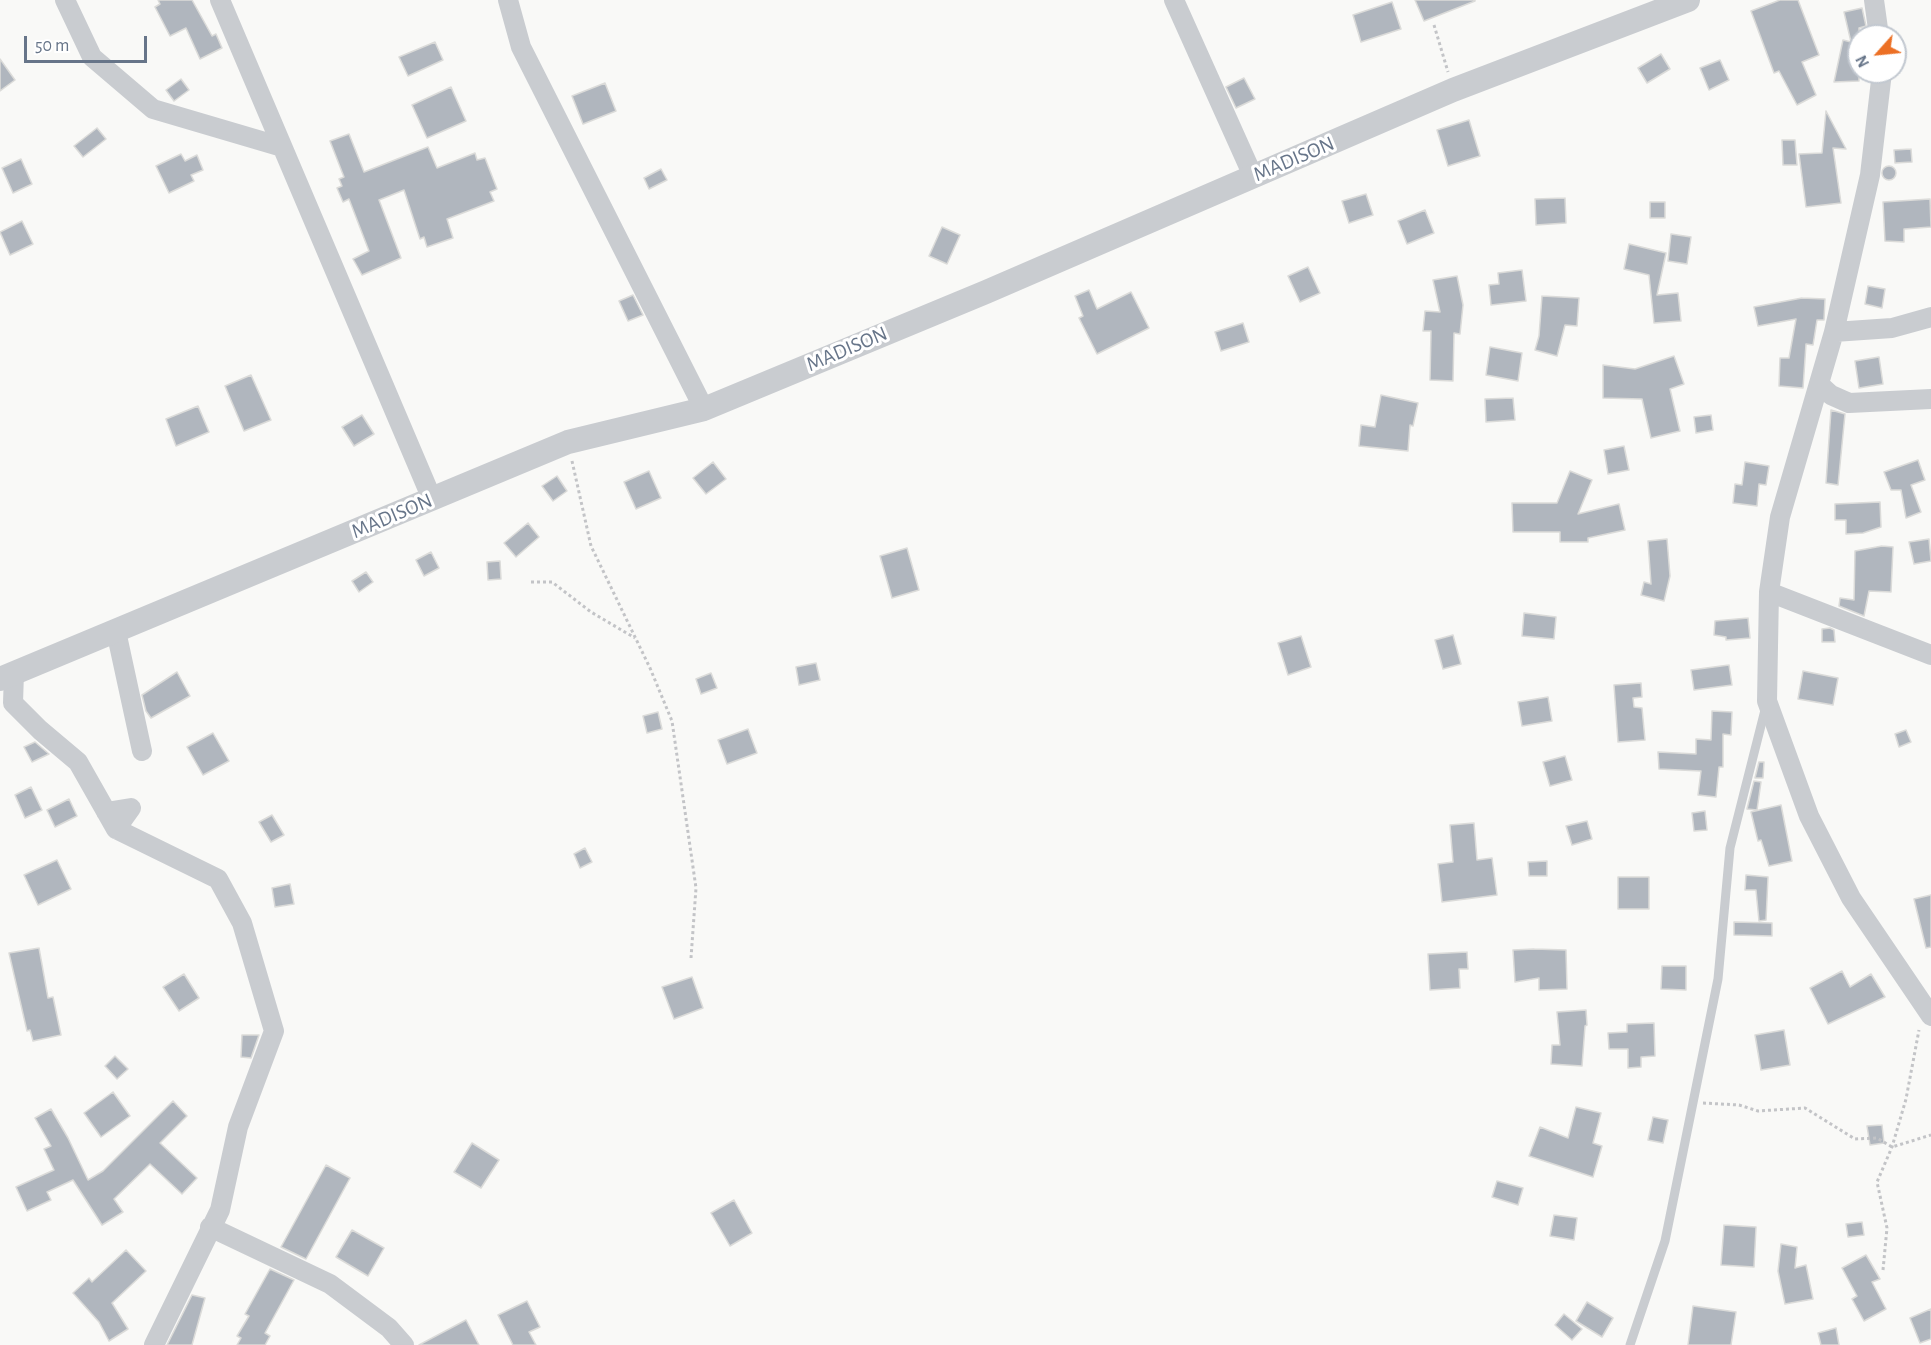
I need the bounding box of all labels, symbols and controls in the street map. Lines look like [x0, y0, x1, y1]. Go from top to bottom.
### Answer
scale bar [27, 24, 150, 62]
north arrow [1847, 24, 1907, 84]
text: 50 m [35, 37, 69, 55]
text: N [1853, 53, 1872, 70]
street label: MADISON [1250, 131, 1338, 187]
street label: MADISON [803, 321, 891, 377]
street label: MADISON [348, 488, 436, 544]

